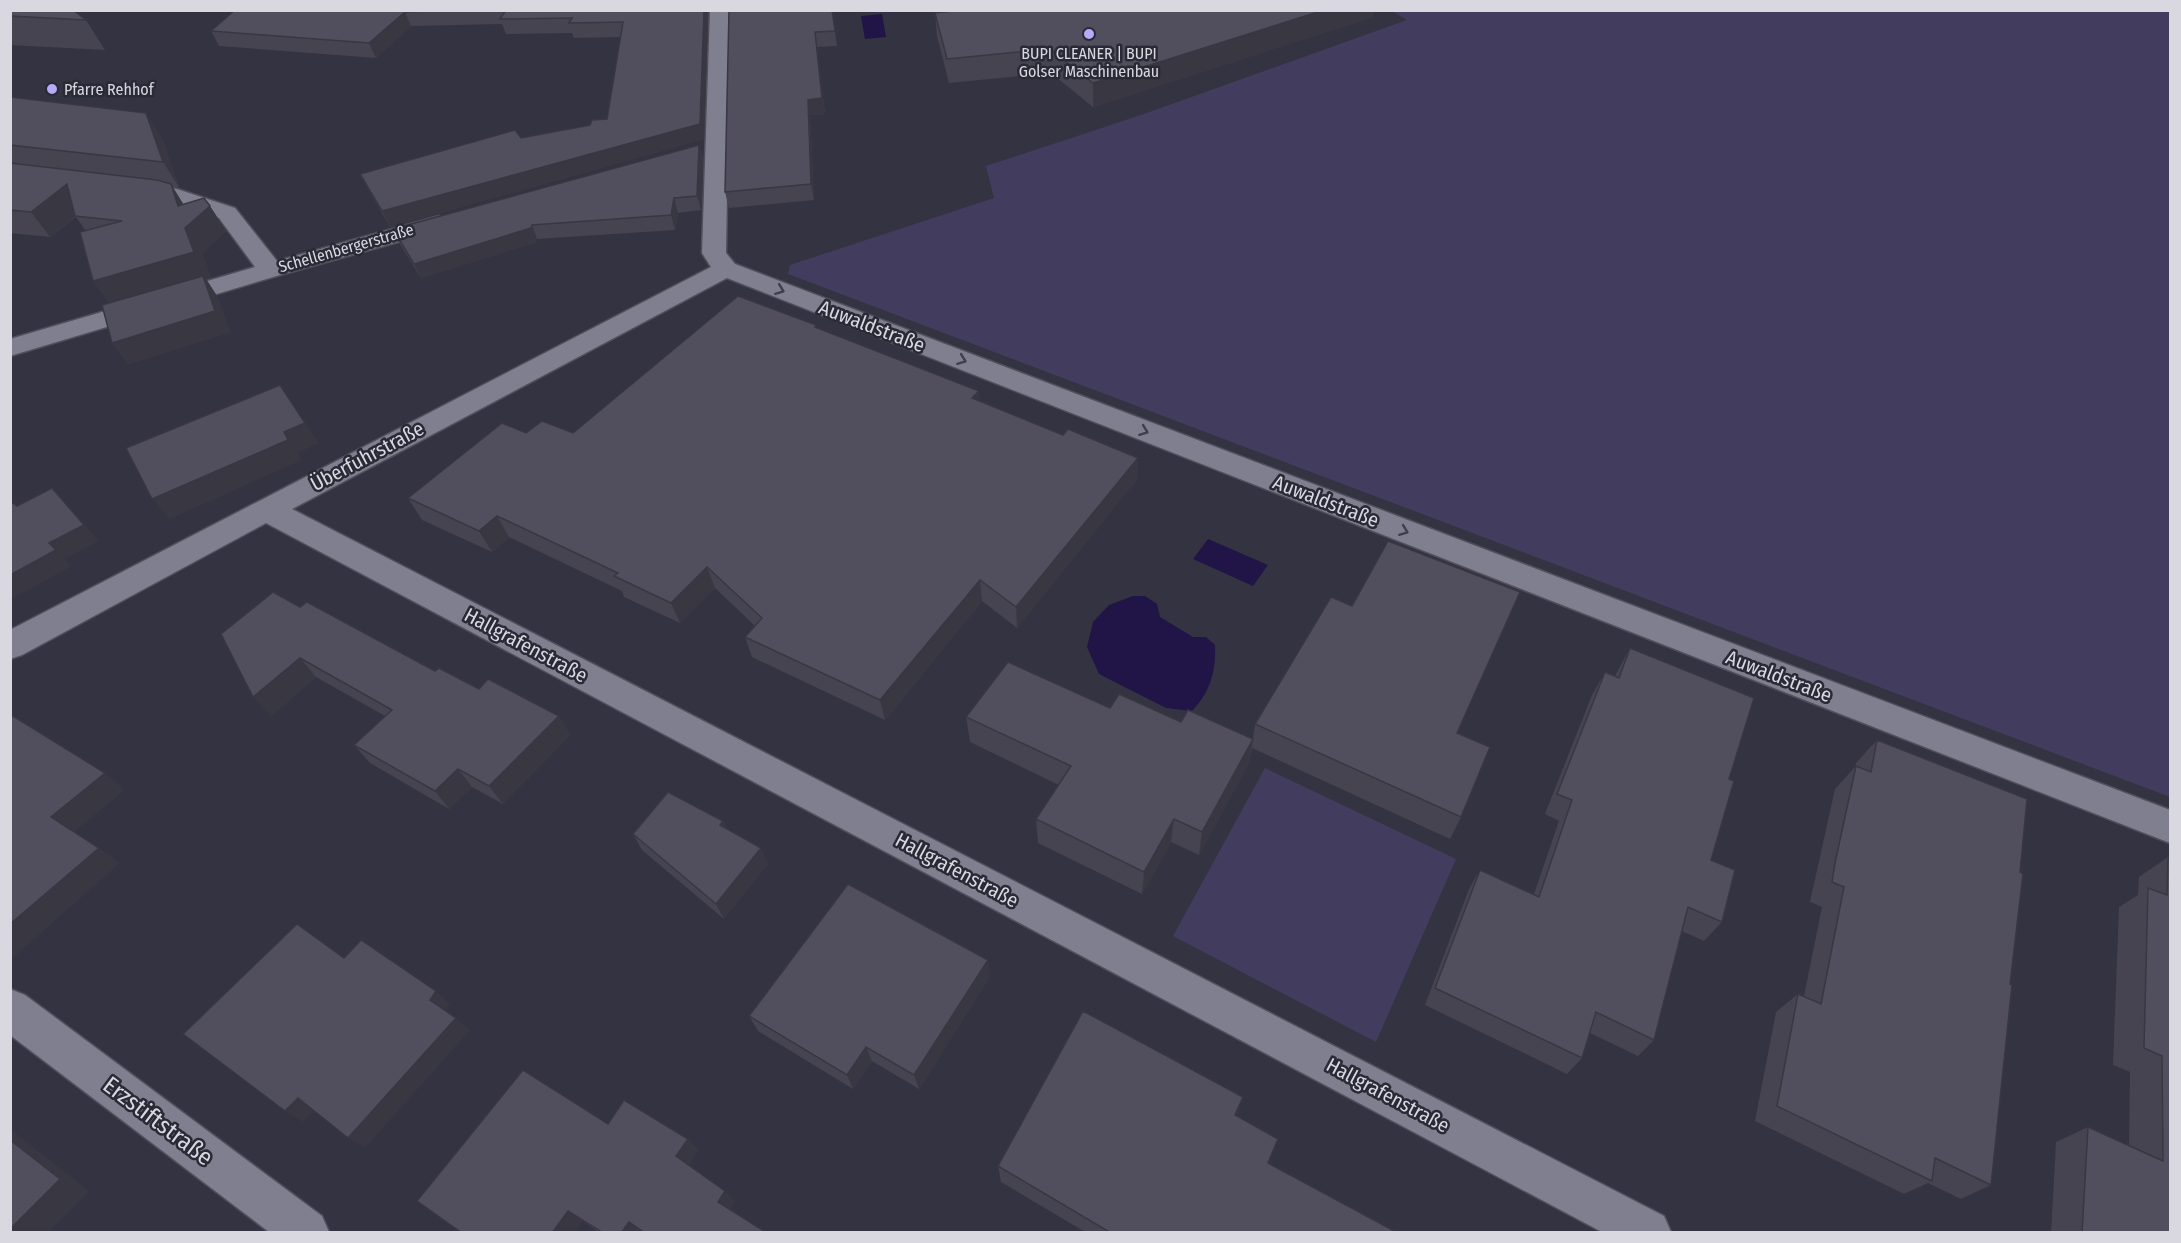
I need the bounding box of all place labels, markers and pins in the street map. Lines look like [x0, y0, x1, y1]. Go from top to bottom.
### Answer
marker: BUPI CLEANER | BUPI Golser Maschinenbau [1082, 27, 1096, 41]
place label: BUPI CLEANER | BUPI Golser Maschinenbau [1019, 44, 1159, 81]
place label: Pfarre Rehhof [64, 80, 155, 99]
marker: Pfarre Rehhof [45, 82, 59, 96]

